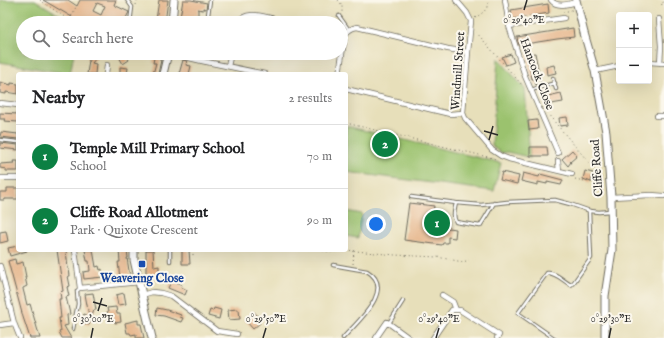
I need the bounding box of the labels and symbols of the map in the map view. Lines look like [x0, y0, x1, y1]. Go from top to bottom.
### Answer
text: 0°29'40"E [503, 14, 545, 27]
street label: Windmill Street [448, 31, 468, 111]
street label: Hancock Close [516, 36, 558, 112]
pin: 2 [372, 129, 398, 159]
street label: Cliffe Road [587, 138, 606, 197]
pin: 1 [424, 208, 450, 238]
your location [366, 214, 386, 234]
marker: Weavering Close [137, 259, 147, 269]
place label: Weavering Close [99, 271, 184, 287]
text: 0°30'00"E [72, 313, 114, 326]
text: 0°29'50"E [246, 313, 286, 326]
text: 0°29'40"E [418, 313, 460, 326]
text: 0°29'30"E [591, 313, 631, 326]

